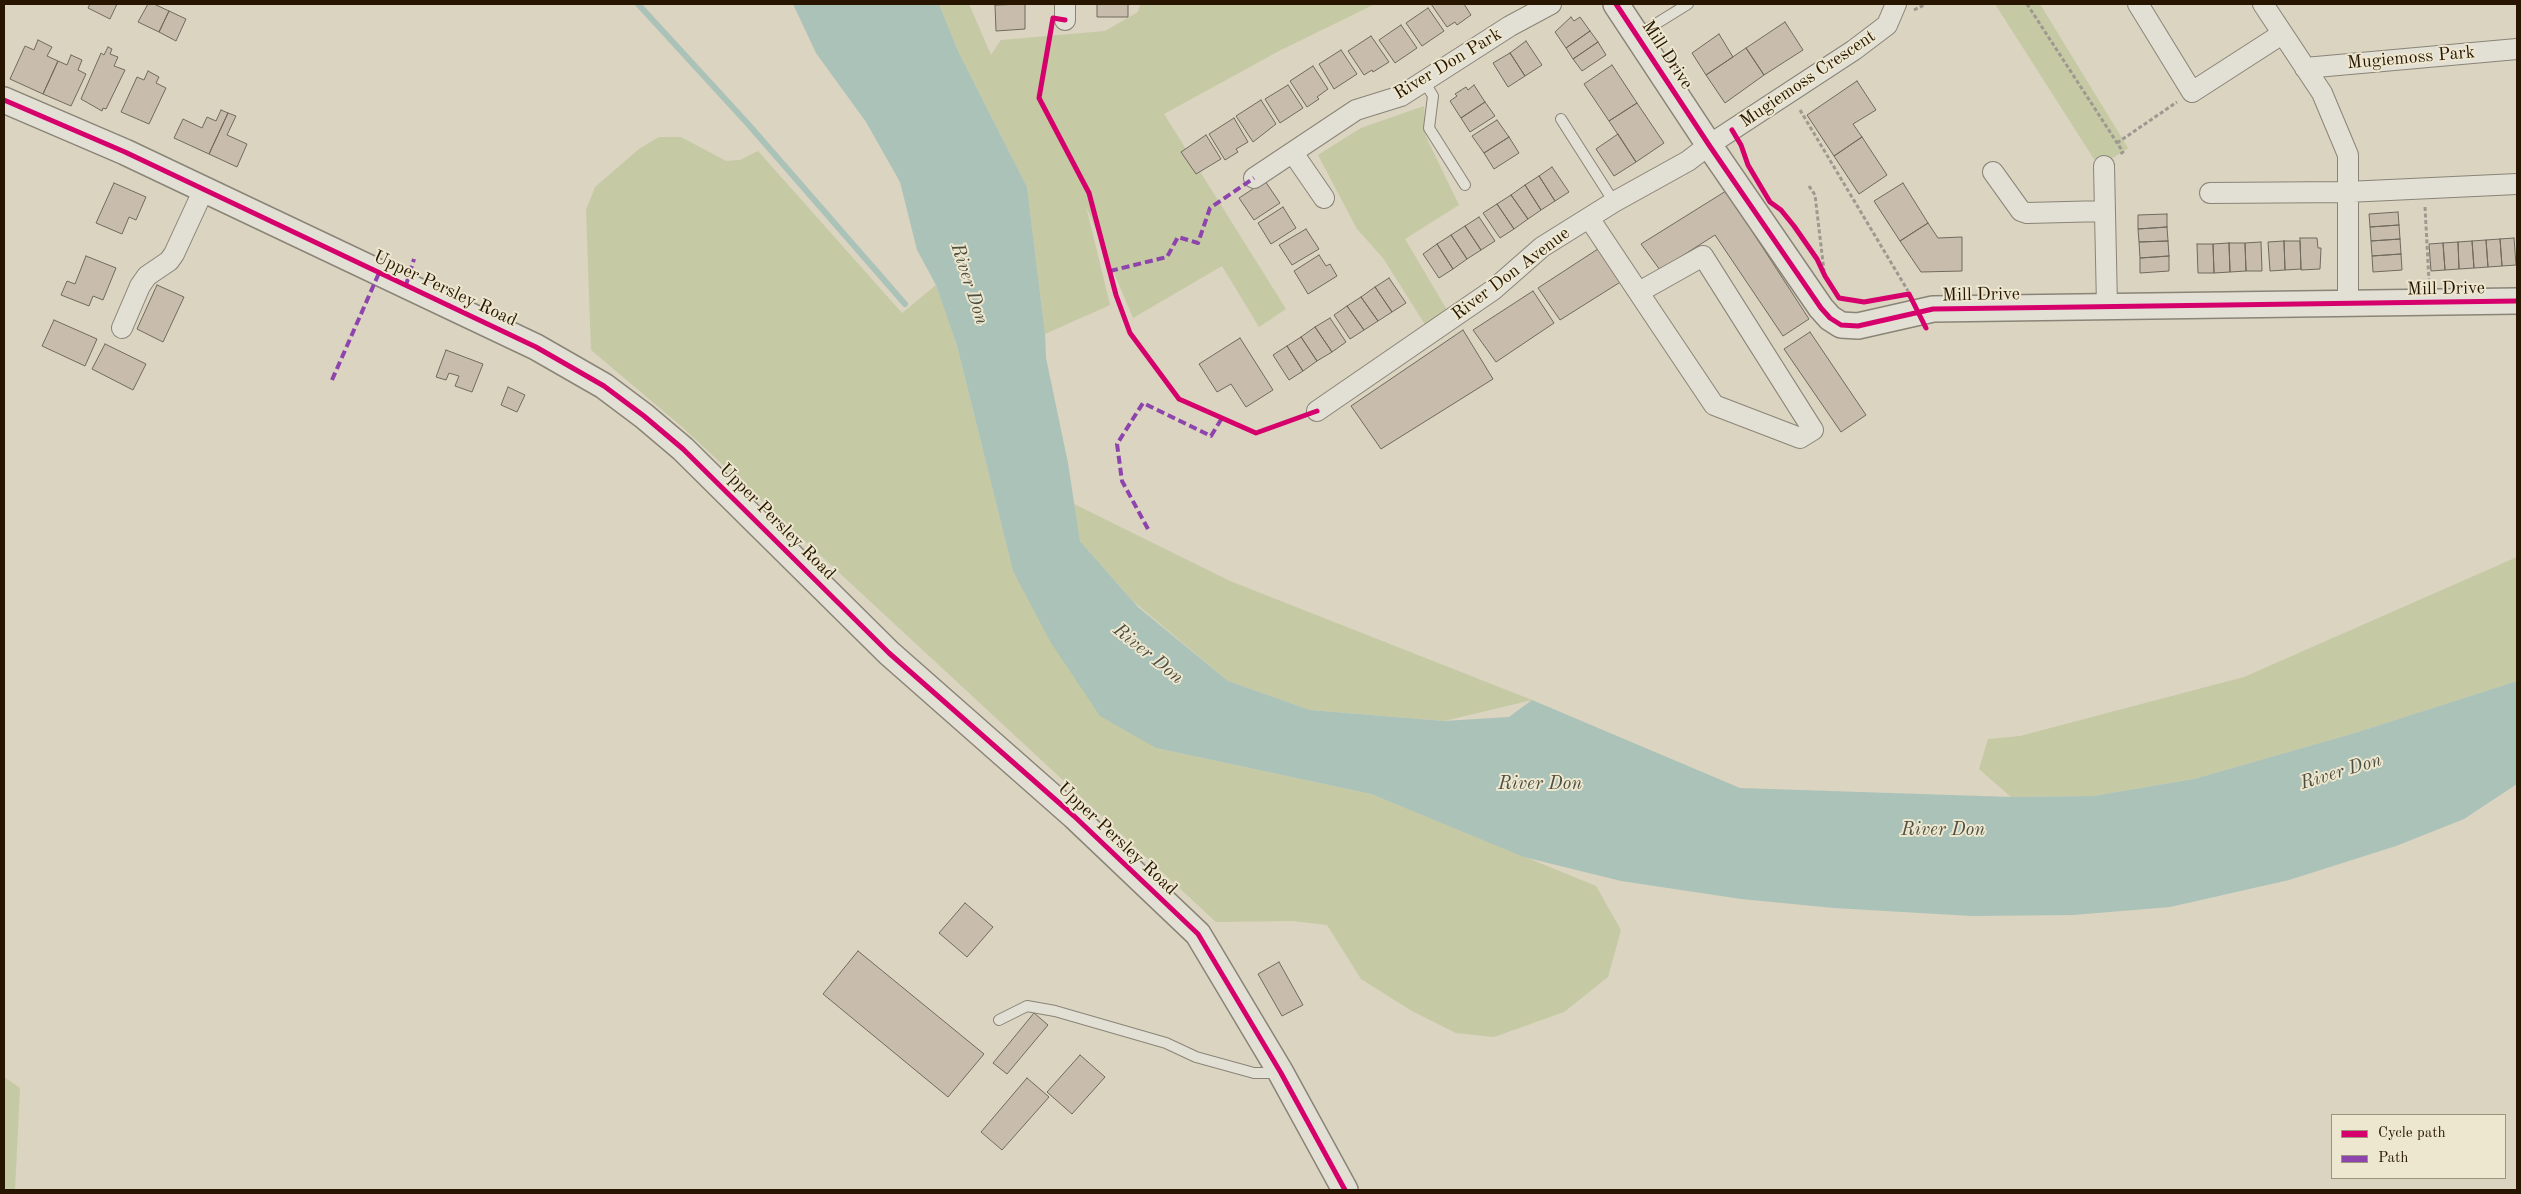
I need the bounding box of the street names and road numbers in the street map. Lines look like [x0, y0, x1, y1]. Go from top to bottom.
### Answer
street label: Mill Drive [1637, 16, 1697, 94]
street label: River Don Park [1390, 23, 1506, 105]
street label: Mugiemoss Crescent [1736, 26, 1880, 132]
street label: Mugiemoss Park [2346, 42, 2476, 74]
street label: River Don Avenue [1448, 223, 1574, 325]
street label: Upper Persley Road [370, 246, 520, 332]
street label: Mill Drive [2407, 278, 2485, 300]
street label: Mill Drive [1942, 284, 2020, 306]
street label: Upper Persley Road [714, 459, 840, 585]
street label: Upper Persley Road [1053, 778, 1181, 900]

